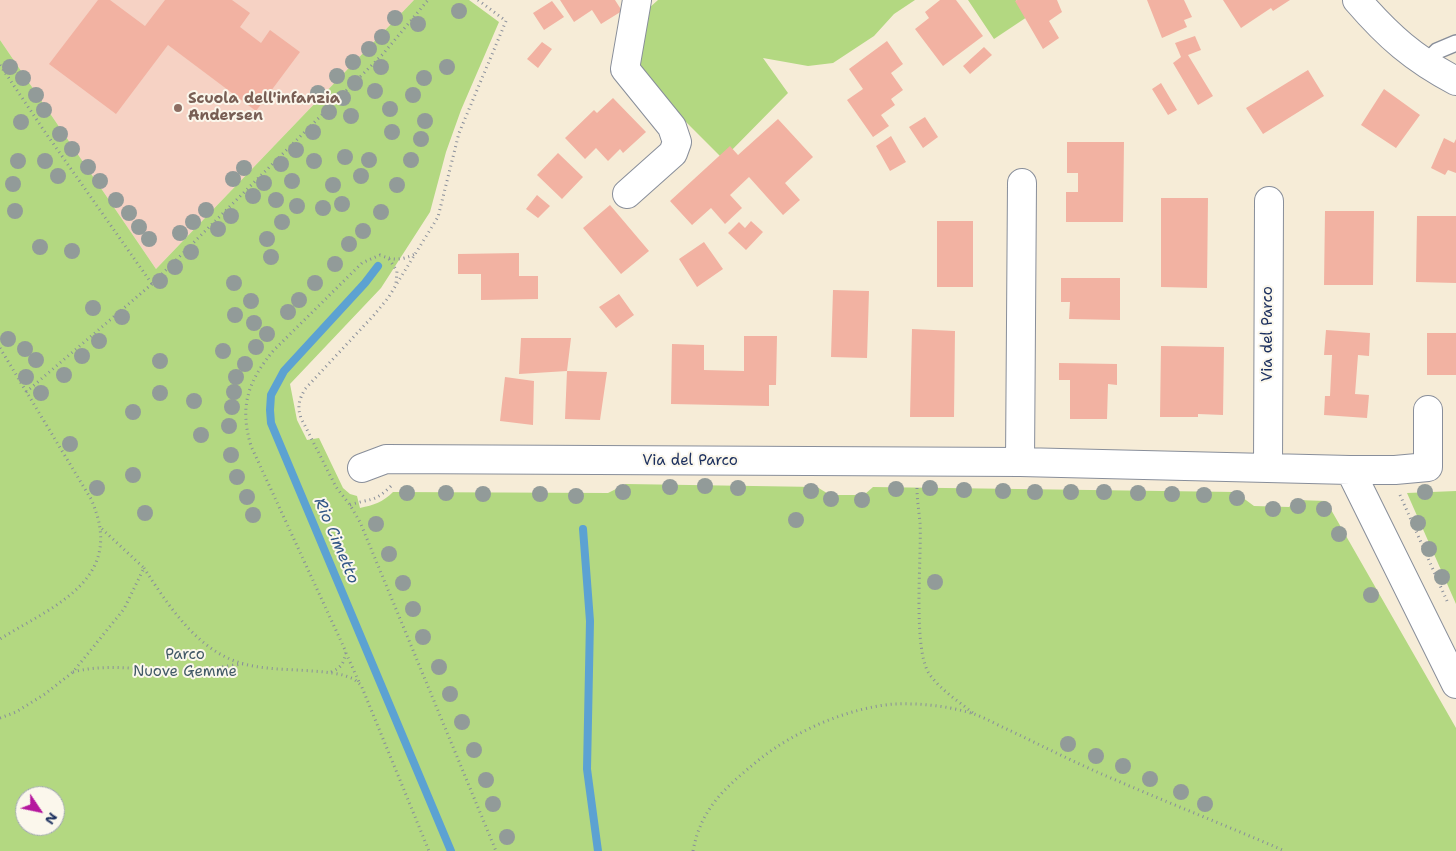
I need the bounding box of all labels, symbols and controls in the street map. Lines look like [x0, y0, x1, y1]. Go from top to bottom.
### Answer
place label: Scuola dell'infanzia Andersen [188, 90, 340, 125]
marker: Scuola dell'infanzia Andersen [172, 102, 184, 114]
street label: Via del Parco [1259, 286, 1277, 382]
street label: Via del Parco [642, 452, 738, 470]
water label: Rio Cimetto [309, 495, 363, 587]
park label: Parco Nuove Gemme [133, 646, 237, 681]
north arrow [15, 786, 65, 836]
text: N [41, 809, 62, 828]

